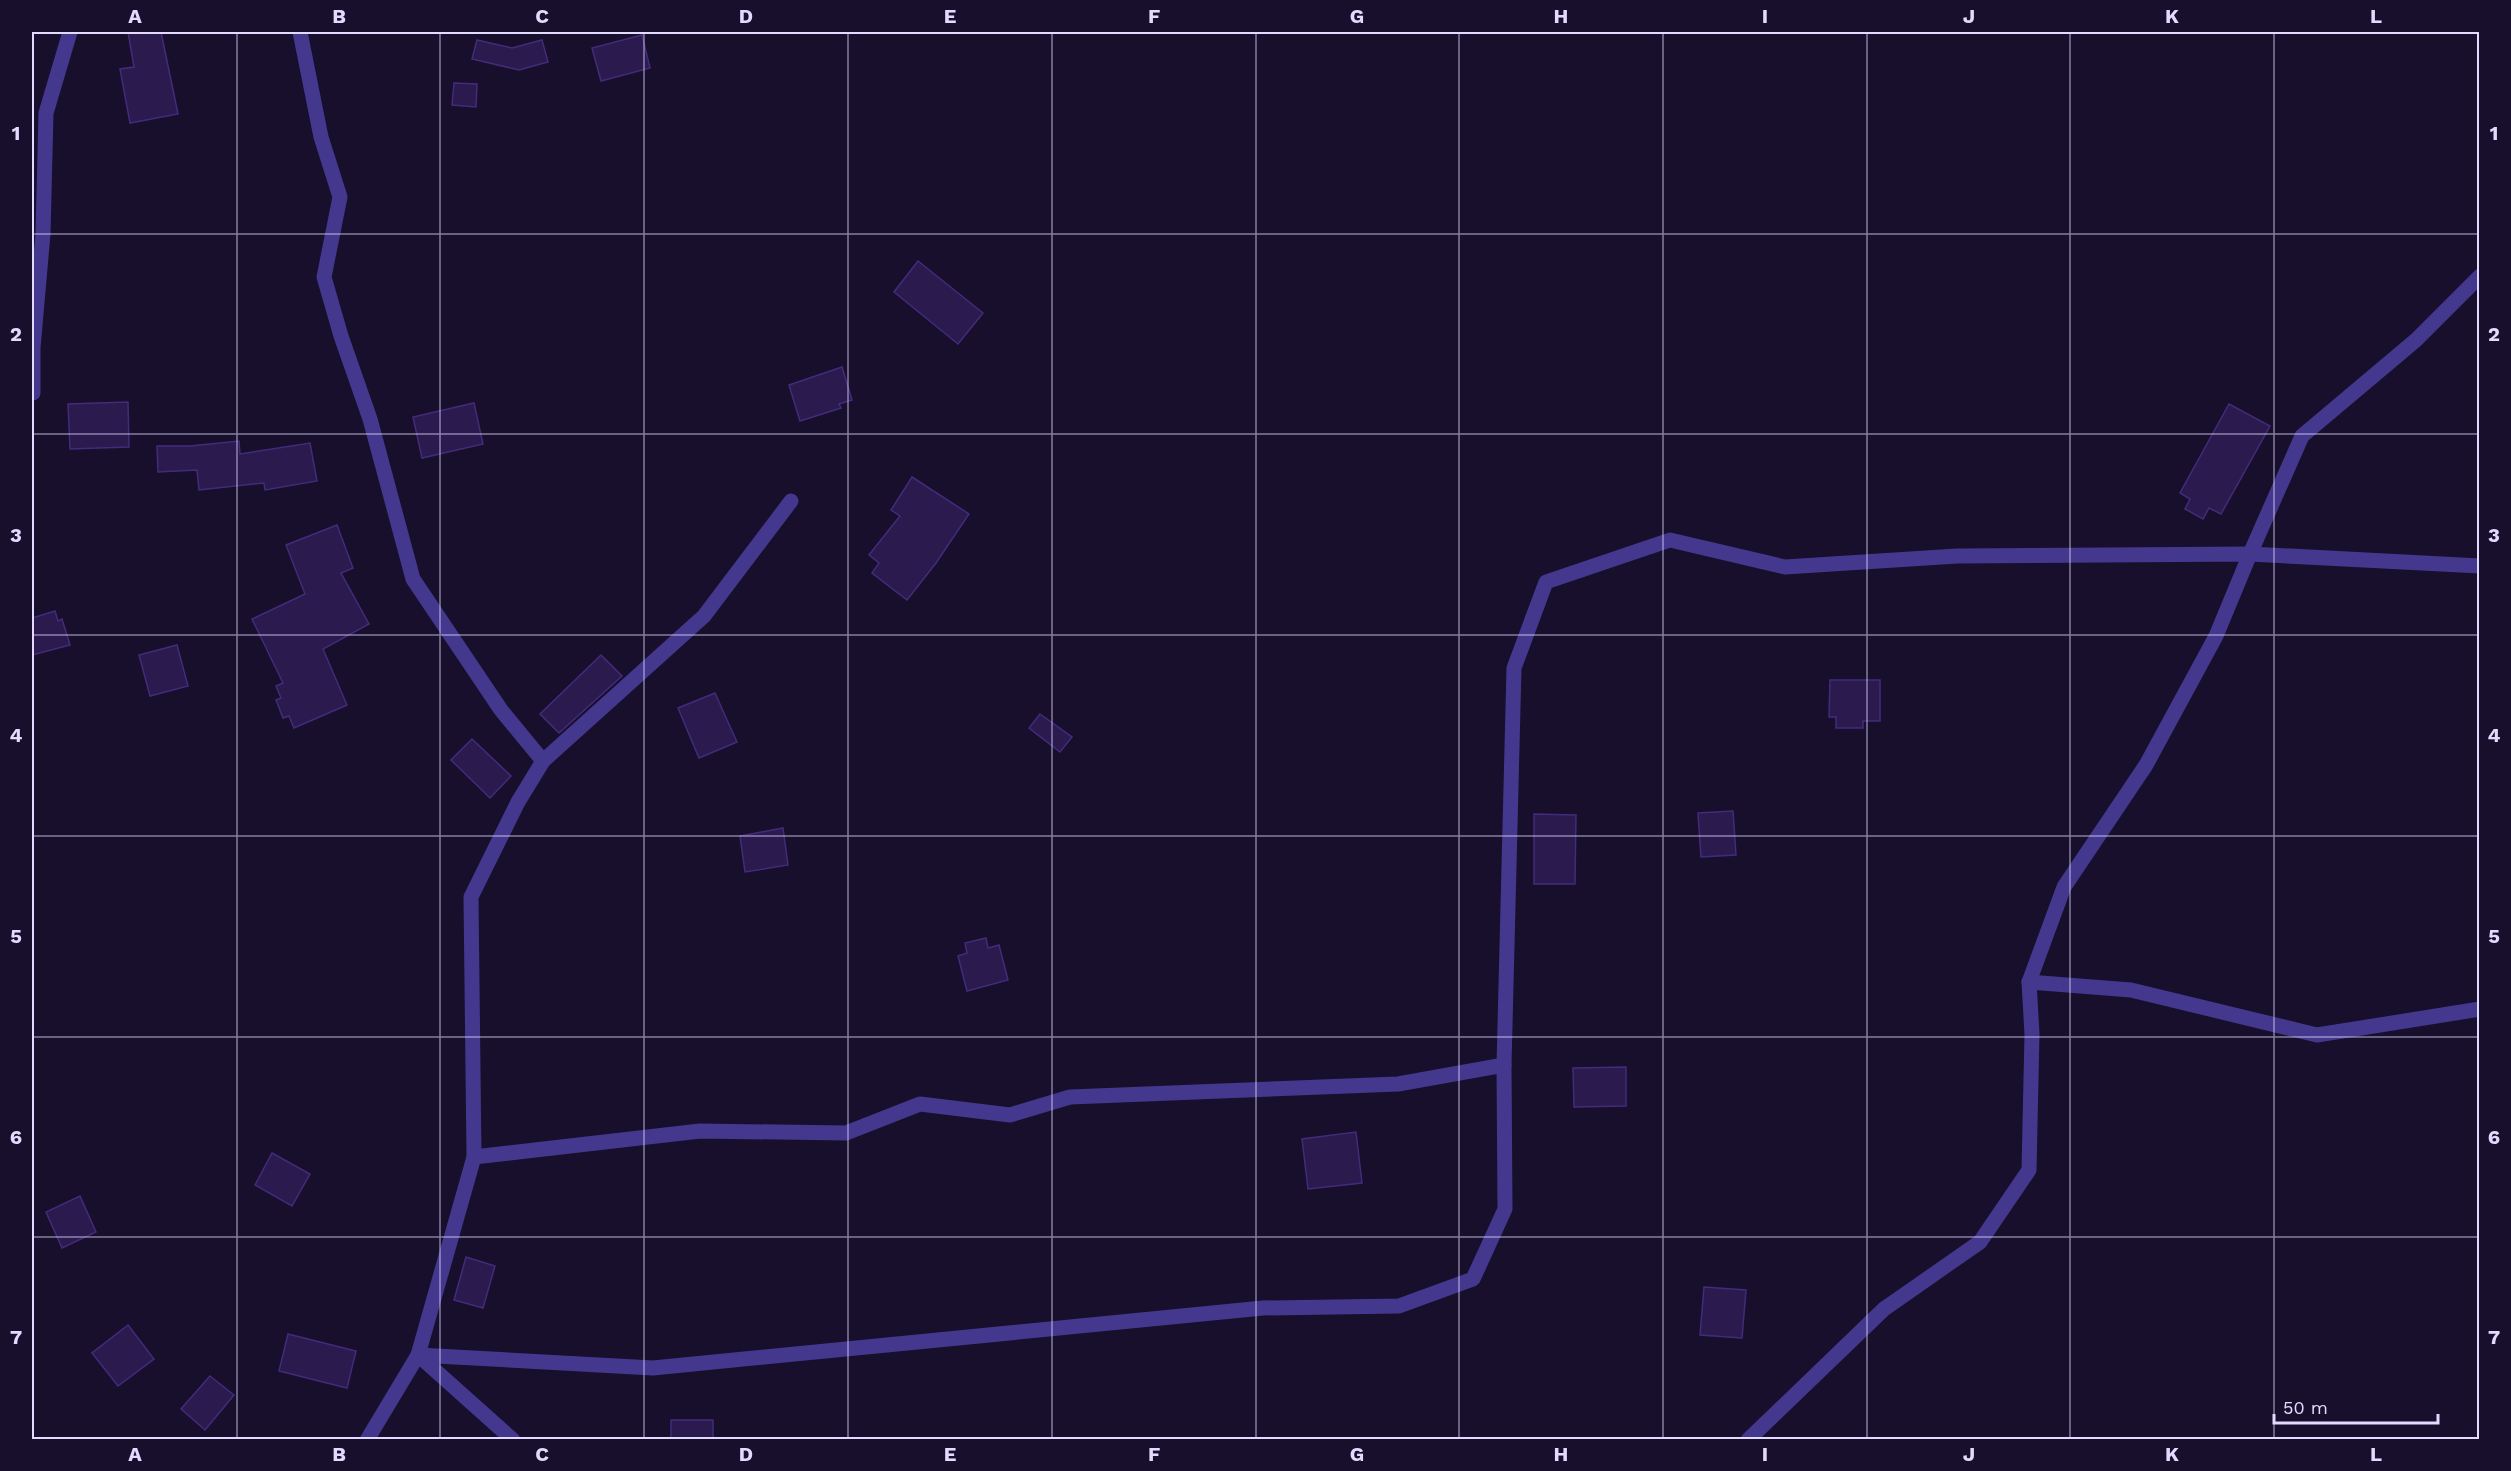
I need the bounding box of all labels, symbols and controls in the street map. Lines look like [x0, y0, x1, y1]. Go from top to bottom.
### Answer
text: A [128, 4, 142, 28]
text: B [332, 4, 346, 28]
text: C [535, 4, 549, 28]
text: D [739, 4, 753, 28]
text: E [944, 4, 956, 28]
text: F [1148, 4, 1160, 28]
text: G [1350, 4, 1364, 28]
text: H [1554, 4, 1568, 28]
text: I [1762, 4, 1768, 28]
text: J [1963, 4, 1975, 28]
text: K [2165, 4, 2179, 28]
text: L [2370, 4, 2382, 28]
text: 1 [12, 121, 20, 145]
text: 1 [2490, 121, 2498, 145]
text: 2 [10, 322, 22, 346]
text: 2 [2488, 322, 2500, 346]
text: 3 [10, 523, 22, 547]
text: 3 [2488, 523, 2500, 547]
text: 4 [10, 723, 23, 747]
text: 4 [2488, 723, 2501, 747]
text: 5 [10, 924, 22, 948]
text: 5 [2488, 924, 2500, 948]
text: 6 [10, 1125, 22, 1149]
text: 6 [2488, 1125, 2500, 1149]
text: 7 [10, 1325, 22, 1349]
text: 7 [2488, 1325, 2500, 1349]
scale bar [2274, 1387, 2438, 1425]
text: 50 m [2283, 1397, 2328, 1418]
text: A [128, 1442, 142, 1466]
text: B [332, 1442, 346, 1466]
text: C [535, 1442, 549, 1466]
text: D [739, 1442, 753, 1466]
text: E [944, 1442, 956, 1466]
text: F [1148, 1442, 1160, 1466]
text: G [1350, 1442, 1364, 1466]
text: H [1554, 1442, 1568, 1466]
text: I [1762, 1442, 1768, 1466]
text: J [1963, 1442, 1975, 1466]
text: K [2165, 1442, 2179, 1466]
text: L [2370, 1442, 2382, 1466]

